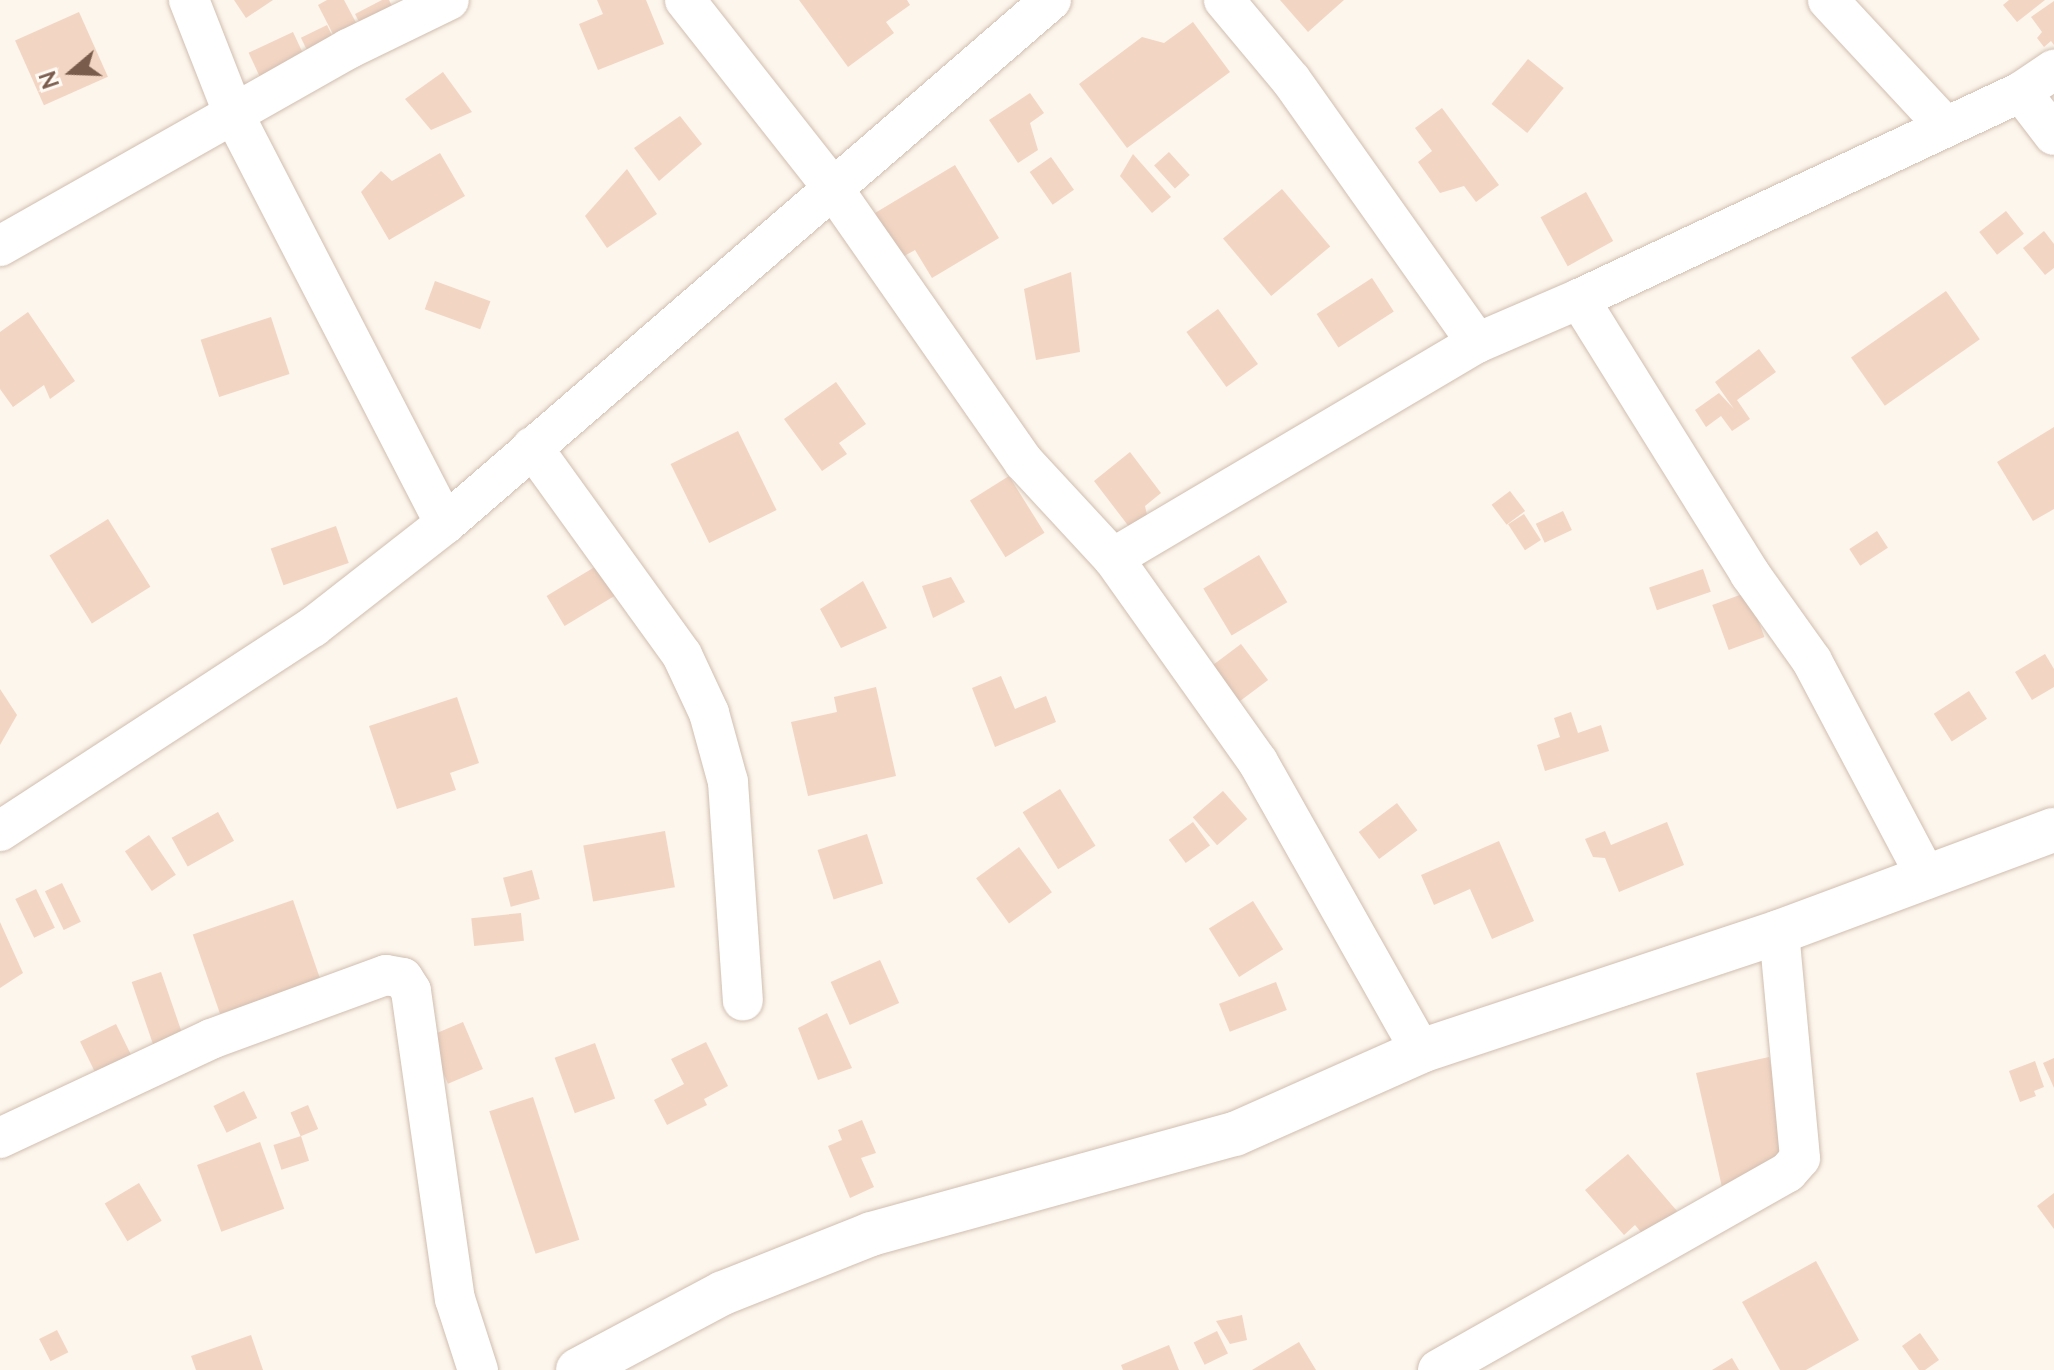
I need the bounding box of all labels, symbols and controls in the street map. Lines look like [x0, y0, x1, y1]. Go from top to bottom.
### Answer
north arrow [32, 32, 112, 112]
text: N [33, 68, 64, 92]

